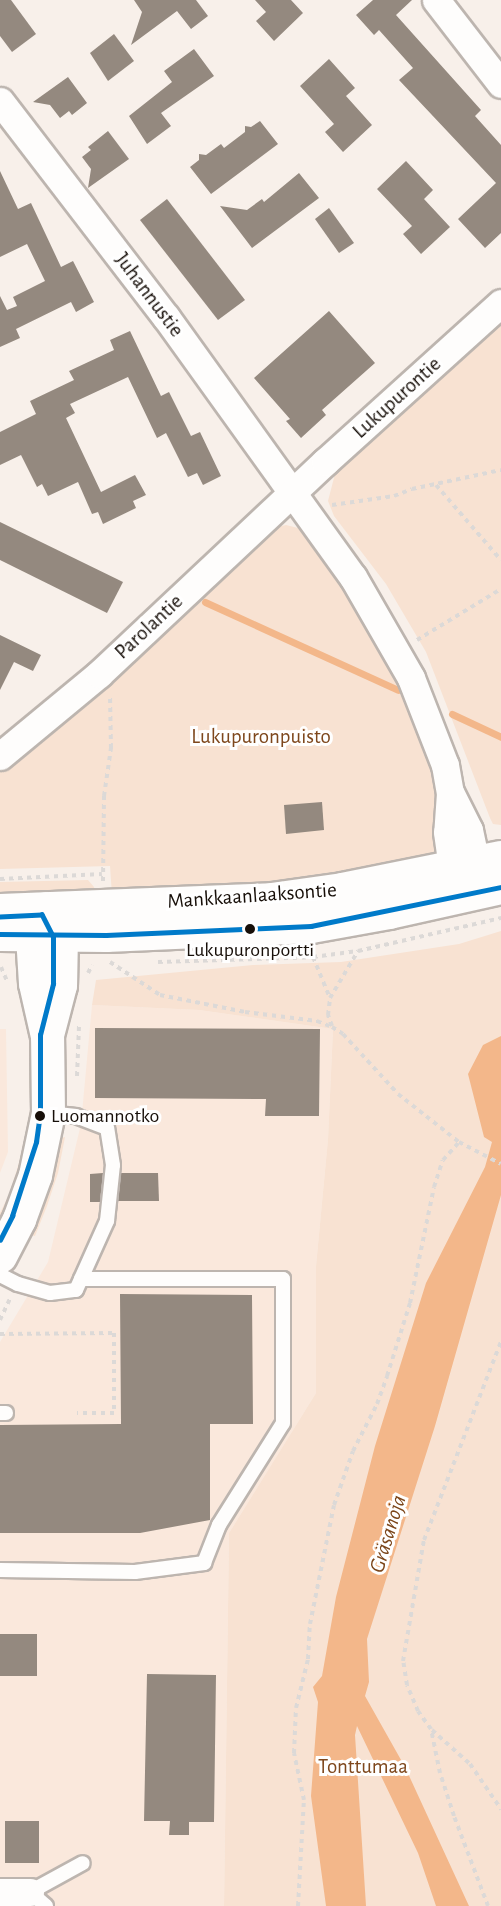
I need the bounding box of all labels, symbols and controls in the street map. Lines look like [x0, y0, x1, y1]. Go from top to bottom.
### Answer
street label: Juhannustie [109, 248, 189, 342]
street label: Lukupurontie [348, 352, 446, 444]
street label: Parolantie [110, 589, 188, 665]
park label: Lukupuronpuisto [191, 724, 331, 750]
street label: Mankkaanlaaksontie [166, 878, 338, 914]
marker: Lukupuronportti [244, 923, 256, 935]
place label: Lukupuronportti [186, 938, 314, 962]
place label: Luomannotko [51, 1104, 159, 1128]
marker: Luomannotko [34, 1110, 46, 1122]
water label: Gräsanoja [364, 1492, 412, 1576]
park label: Tonttumaa [318, 1754, 408, 1780]

